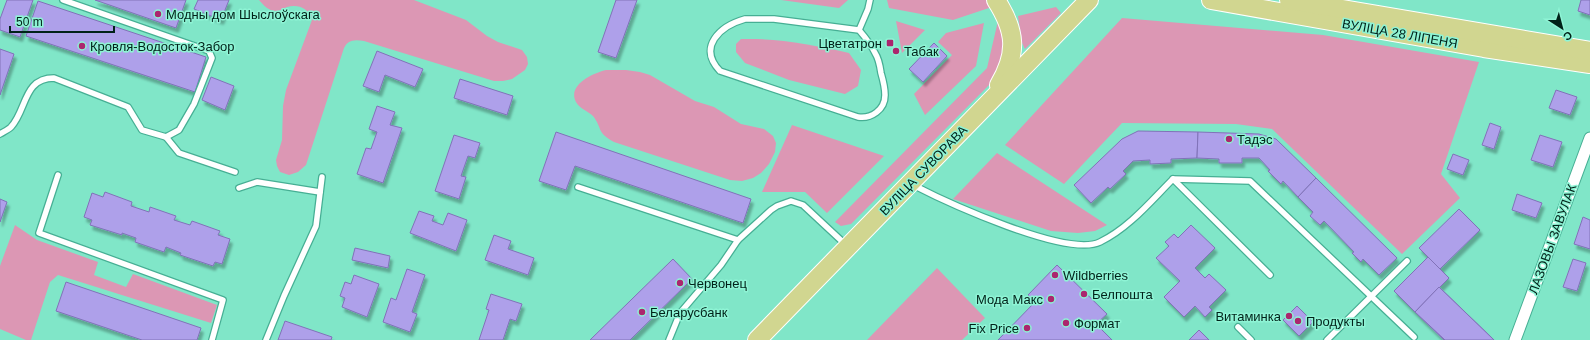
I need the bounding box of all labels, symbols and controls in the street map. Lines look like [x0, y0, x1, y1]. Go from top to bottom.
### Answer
place label: Модны дом Шыслоўскага [166, 7, 320, 22]
scale bar [10, 8, 114, 34]
north arrow [1542, 8, 1582, 48]
marker: Модны дом Шыслоўскага [153, 9, 163, 19]
text: 50 m [16, 15, 43, 29]
street label: ВУЛІЦА 28 ЛІПЕНЯ [1341, 16, 1459, 51]
text: С [1561, 29, 1575, 43]
place label: Цветатрон [818, 36, 882, 51]
marker: Цветатрон [885, 38, 895, 48]
place label: Кровля-Водосток-Забор [90, 39, 235, 54]
marker: Кровля-Водосток-Забор [77, 41, 87, 51]
place label: Табак [904, 44, 939, 59]
marker: Табак [891, 46, 901, 56]
street label: ВУЛІЦА СУВОРАВА [877, 122, 970, 218]
place label: Тадэс [1237, 132, 1273, 147]
marker: Тадэс [1224, 134, 1234, 144]
street label: ЛАЗОВЫ ЗАВУЛАК [1526, 182, 1580, 296]
place label: Wildberries [1063, 268, 1129, 283]
marker: Wildberries [1050, 270, 1060, 280]
place label: Червонец [688, 276, 748, 291]
marker: Червонец [675, 278, 685, 288]
place label: Белпошта [1092, 287, 1153, 302]
marker: Белпошта [1079, 289, 1089, 299]
place label: Мода Макс [976, 292, 1043, 307]
marker: Мода Макс [1046, 294, 1056, 304]
place label: Беларусбанк [650, 305, 728, 320]
marker: Беларусбанк [637, 307, 647, 317]
place label: Витаминка [1215, 309, 1282, 324]
marker: Витаминка [1284, 311, 1294, 321]
place label: Продукты [1306, 314, 1365, 329]
place label: Формат [1074, 316, 1120, 331]
marker: Продукты [1293, 316, 1303, 326]
marker: Формат [1061, 318, 1071, 328]
place label: Fix Price [968, 321, 1019, 336]
marker: Fix Price [1022, 323, 1032, 333]

